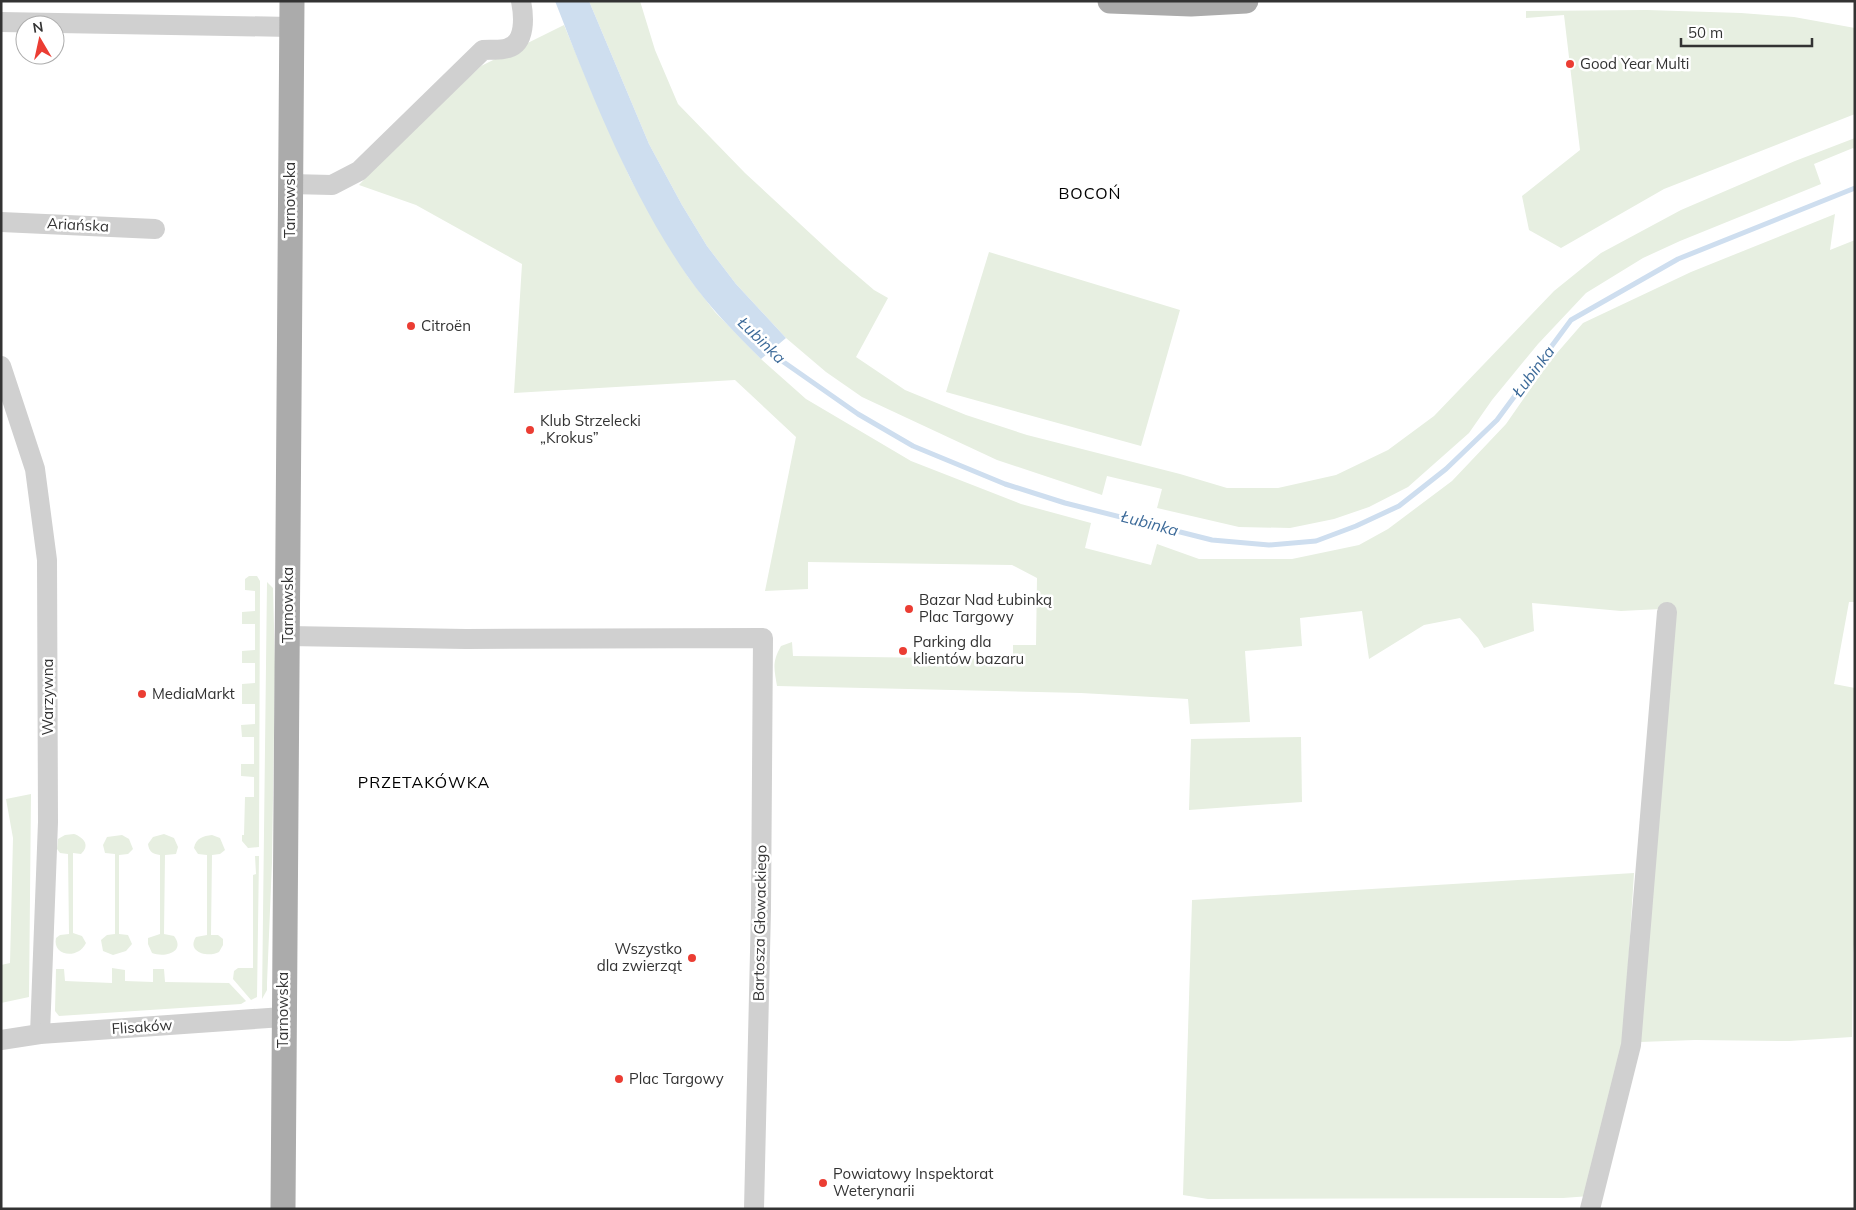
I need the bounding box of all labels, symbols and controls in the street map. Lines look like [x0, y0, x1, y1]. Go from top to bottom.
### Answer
north arrow [15, 15, 65, 65]
scale bar [1681, 15, 1812, 47]
text: N [31, 17, 45, 37]
text: 50 m [1688, 23, 1723, 42]
place label: Good Year Multi [1580, 54, 1689, 73]
marker: Good Year Multi [1564, 58, 1576, 70]
street label: Tarnowska [280, 162, 299, 238]
district label: BOCOŃ [1058, 183, 1122, 203]
street label: Ariańska [47, 213, 109, 236]
water label: Łubinka [733, 312, 790, 368]
place label: Citroën [421, 316, 471, 335]
marker: Citroën [405, 320, 417, 332]
water label: Łubinka [1507, 341, 1559, 401]
place label: Klub Strzelecki „Krokus” [540, 411, 641, 447]
marker: Klub Strzelecki „Krokus” [524, 424, 536, 436]
water label: Łubinka [1118, 506, 1181, 540]
street label: Tarnowska [278, 567, 297, 643]
place label: Bazar Nad Łubinką Plac Targowy [919, 590, 1052, 626]
marker: Bazar Nad Łubinką Plac Targowy [903, 603, 915, 615]
place label: Parking dla klientów bazaru [913, 632, 1024, 668]
marker: Parking dla klientów bazaru [897, 645, 909, 657]
street label: Warzywna [38, 659, 57, 735]
place label: MediaMarkt [152, 684, 235, 703]
marker: MediaMarkt [136, 688, 148, 700]
district label: PRZETAKÓWKA [358, 772, 490, 792]
street label: Bartosza Głowackiego [749, 845, 770, 1001]
place label: Wszystko dla zwierząt [597, 939, 682, 975]
marker: Wszystko dla zwierząt [686, 952, 698, 964]
street label: Tarnowska [273, 972, 292, 1048]
street label: Flisaków [111, 1015, 173, 1038]
place label: Plac Targowy [629, 1069, 724, 1088]
marker: Plac Targowy [613, 1073, 625, 1085]
place label: Powiatowy Inspektorat Weterynarii [833, 1164, 993, 1200]
marker: Powiatowy Inspektorat Weterynarii [817, 1177, 829, 1189]

